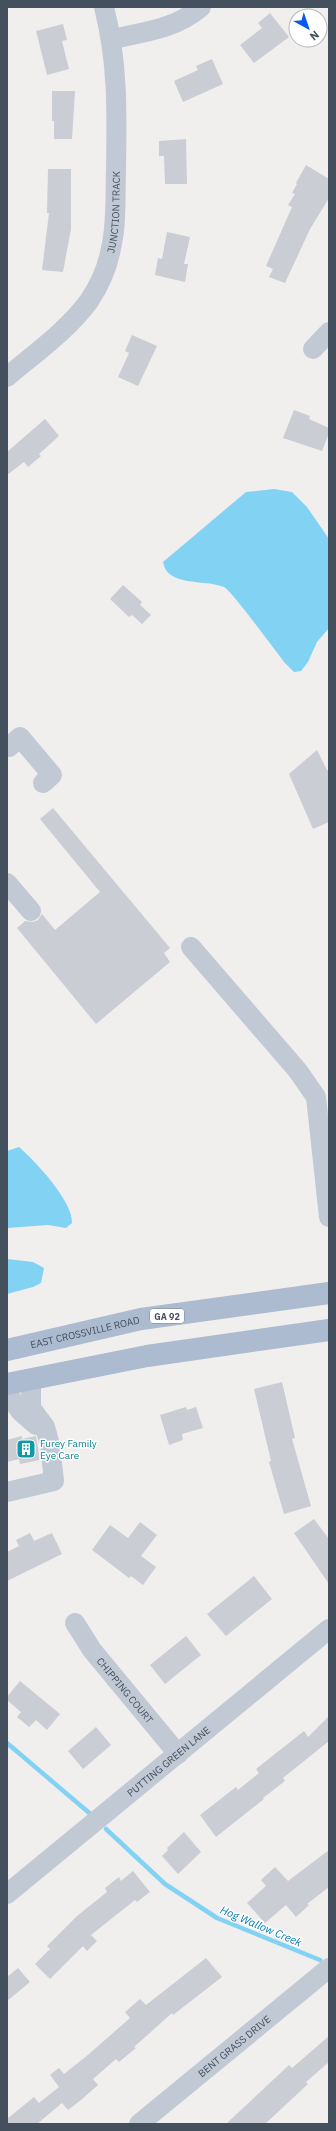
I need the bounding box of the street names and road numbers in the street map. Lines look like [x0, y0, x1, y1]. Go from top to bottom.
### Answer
street label: JUNCTION TRACK [104, 170, 122, 254]
road number: GA 92 [150, 1309, 184, 1323]
street label: EAST CROSSVILLE ROAD [29, 1313, 141, 1351]
street label: CHIPPING COURT [94, 1655, 156, 1726]
street label: PUTTING GREEN LANE [124, 1723, 213, 1799]
street label: BENT GRASS DRIVE [195, 2012, 273, 2080]

